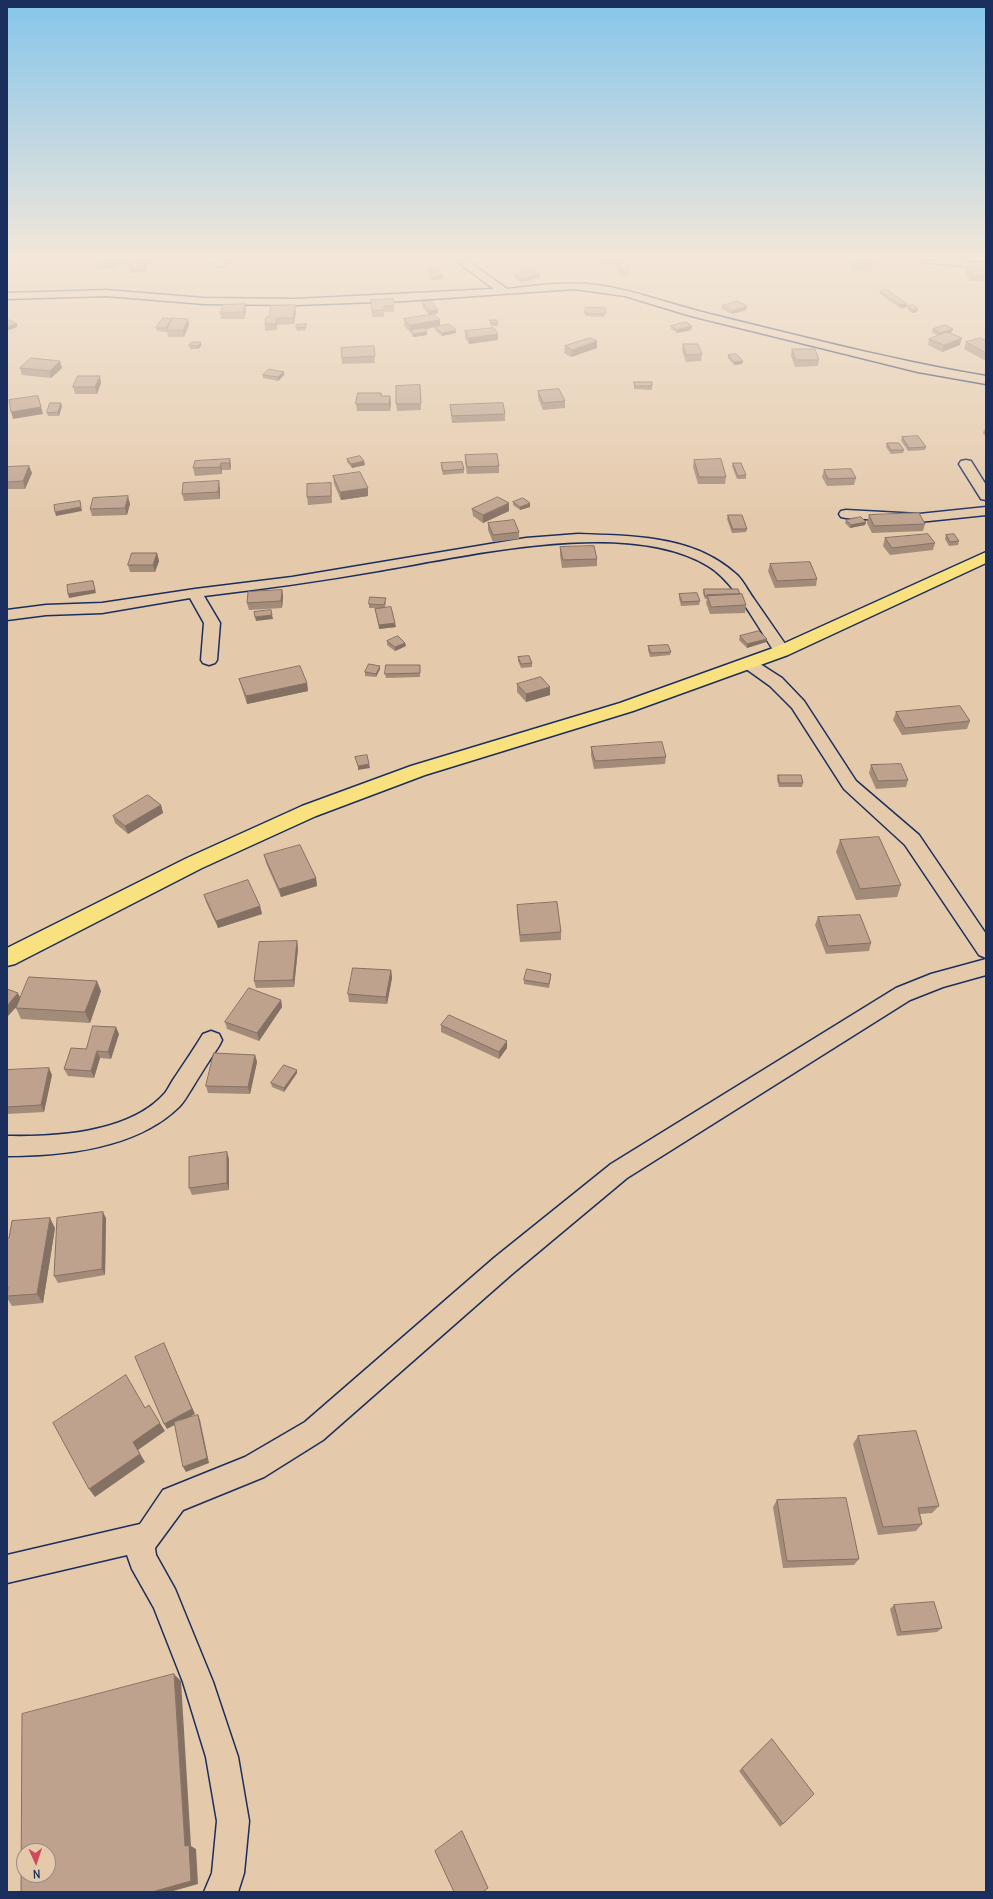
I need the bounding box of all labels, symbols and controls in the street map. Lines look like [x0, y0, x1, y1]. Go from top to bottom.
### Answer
north arrow [16, 1843, 56, 1883]
text: N [32, 1867, 41, 1881]

